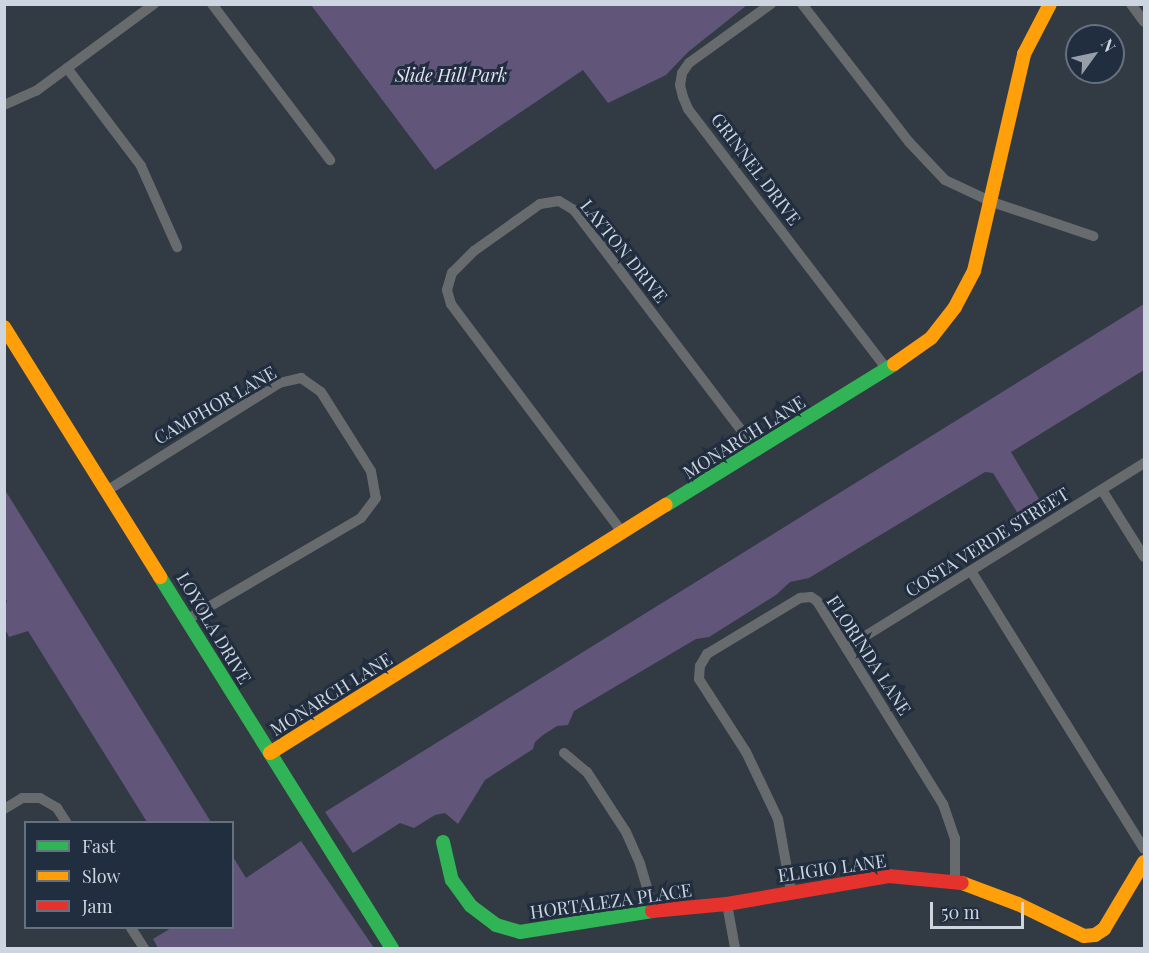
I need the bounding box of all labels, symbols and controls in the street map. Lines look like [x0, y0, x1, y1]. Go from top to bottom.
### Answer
north arrow [1065, 24, 1125, 84]
text: N [1097, 34, 1121, 56]
park label: Slide Hill Park [395, 64, 507, 86]
street label: GRINNEL DRIVE [707, 109, 805, 229]
street label: LAYTON DRIVE [576, 195, 672, 307]
street label: CAMPHOR LANE [150, 361, 280, 449]
street label: MONARCH LANE [679, 391, 809, 483]
street label: COSTA VERDE STREET [901, 483, 1073, 601]
street label: LOYOLA DRIVE [172, 568, 256, 688]
street label: FLORINDA LANE [822, 591, 916, 719]
street label: MONARCH LANE [266, 648, 396, 740]
legend [24, 821, 234, 929]
text: Fast [82, 834, 115, 858]
street label: ELIGIO LANE [776, 850, 888, 886]
text: Slow [82, 864, 120, 888]
street label: HORTALEZA PLACE [529, 879, 693, 923]
scale bar [933, 890, 1028, 928]
text: Jam [82, 894, 112, 918]
text: 50 m [941, 900, 980, 924]

